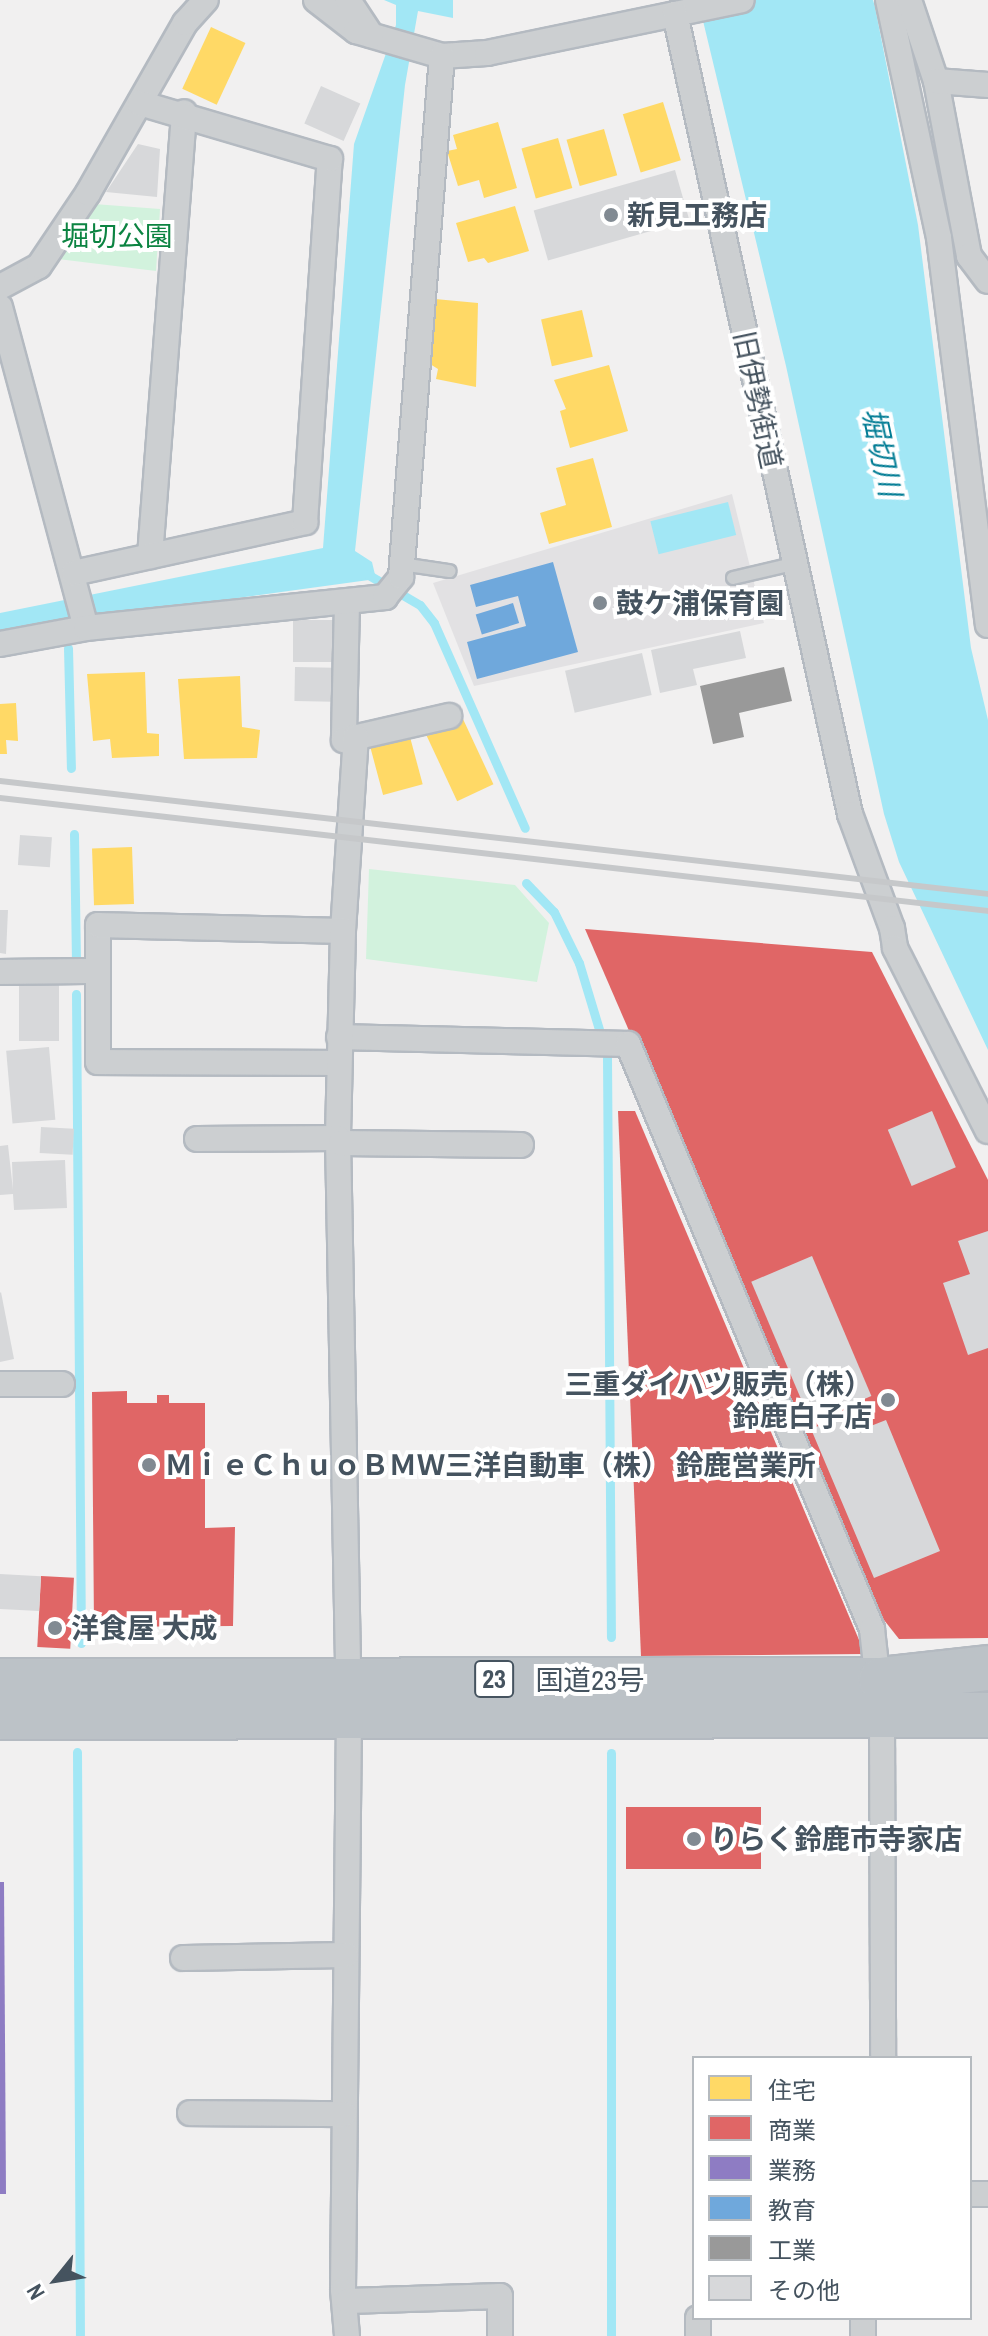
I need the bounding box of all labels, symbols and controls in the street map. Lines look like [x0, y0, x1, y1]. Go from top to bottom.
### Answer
place label: 新見工務店 [627, 198, 767, 232]
marker: 新見工務店 [602, 206, 620, 224]
park label: 堀切公園 [61, 219, 173, 253]
street label: 旧伊勢街道 [727, 328, 789, 472]
water label: 堀切川 [855, 404, 909, 500]
place label: 鼓ケ浦保育園 [616, 586, 784, 620]
marker: 鼓ケ浦保育園 [591, 594, 609, 612]
place label: 三重ダイハツ販売（株） 鈴鹿白子店 [564, 1367, 872, 1433]
marker: 三重ダイハツ販売（株） 鈴鹿白子店 [879, 1391, 897, 1409]
place label: ＭｉｅＣｈｕｏＢＭＷ三洋自動車（株） 鈴鹿営業所 [165, 1448, 815, 1482]
marker: ＭｉｅＣｈｕｏＢＭＷ三洋自動車（株） 鈴鹿営業所 [140, 1456, 158, 1474]
place label: 洋食屋 大成 [71, 1611, 217, 1645]
marker: 洋食屋 大成 [46, 1619, 64, 1637]
road number: 23 [474, 1657, 514, 1701]
street label: 国道23号 [535, 1663, 645, 1697]
place label: りらく鈴鹿市寺家店 [710, 1822, 962, 1856]
marker: りらく鈴鹿市寺家店 [685, 1830, 703, 1848]
legend [692, 2056, 972, 2320]
text: 住宅 [768, 2074, 816, 2106]
text: 商業 [768, 2114, 816, 2146]
text: 業務 [768, 2154, 816, 2186]
text: 教育 [768, 2194, 816, 2226]
text: 工業 [768, 2234, 816, 2266]
north arrow [16, 2240, 96, 2320]
text: その他 [768, 2274, 840, 2306]
text: N [19, 2279, 51, 2305]

